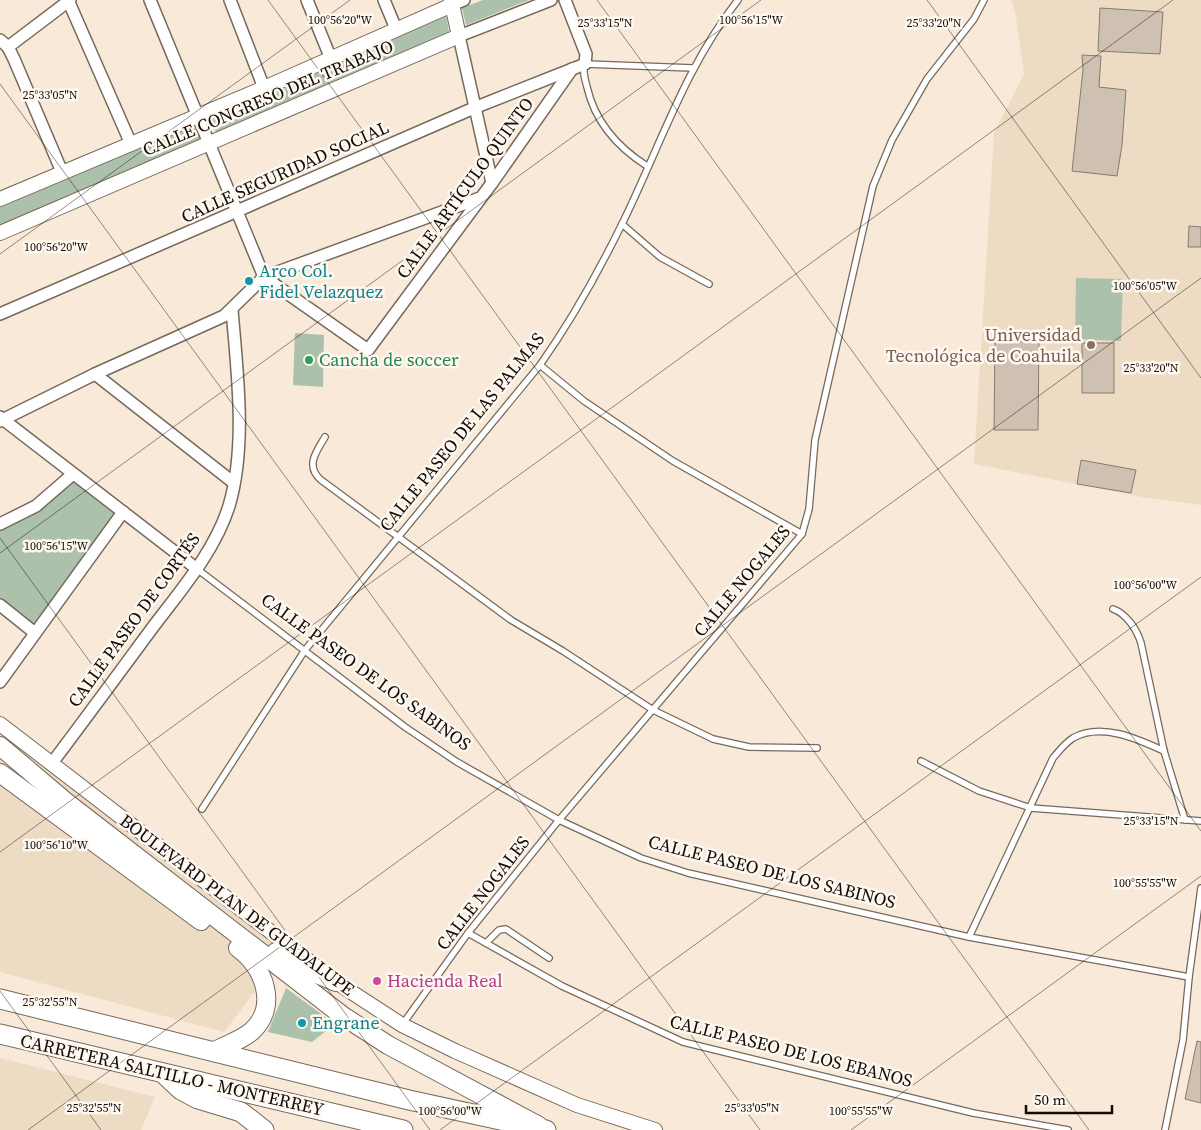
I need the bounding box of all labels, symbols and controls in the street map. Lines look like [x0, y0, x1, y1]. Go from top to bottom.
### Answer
text: 100°56'20"W [308, 12, 372, 28]
text: 100°56'15"W [719, 12, 783, 28]
text: 25°33'15"N [577, 15, 633, 31]
text: 25°33'20"N [906, 15, 962, 31]
street label: CALLE CONGRESO DEL TRABAJO [139, 33, 397, 162]
text: 25°33'05"N [22, 87, 78, 103]
street label: CALLE ARTÍCULO QUINTO [390, 92, 539, 283]
street label: CALLE SEGURIDAD SOCIAL [177, 114, 393, 229]
text: 100°56'20"W [24, 239, 88, 255]
place label: Arco Col. Fidel Velazquez [259, 258, 383, 304]
marker: Arco Col. Fidel Velazquez [243, 275, 255, 287]
text: 100°56'05"W [1113, 278, 1177, 294]
place label: Universidad Tecnológica de Coahuila [886, 322, 1082, 368]
street label: CALLE PASEO DE LAS PALMAS [373, 327, 550, 537]
marker: Universidad Tecnológica de Coahuila [1085, 339, 1097, 351]
place label: Cancha de soccer [319, 347, 459, 372]
marker: Cancha de soccer [303, 354, 315, 366]
text: 25°33'20"N [1123, 360, 1179, 376]
street label: CALLE NOGALES [687, 519, 796, 642]
street label: CALLE PASEO DE CORTÉS [62, 527, 205, 712]
text: 100°56'15"W [24, 538, 88, 554]
text: 100°56'00"W [1113, 577, 1177, 593]
street label: CALLE PASEO DE LOS SABINOS [256, 587, 476, 756]
street label: BOULEVARD PLAN DE GUADALUPE [115, 808, 360, 1001]
text: 25°33'15"N [1123, 813, 1179, 829]
street label: CALLE PASEO DE LOS SABINOS [646, 829, 898, 914]
street label: CALLE NOGALES [430, 830, 535, 955]
text: 100°56'10"W [24, 837, 88, 853]
text: 100°55'55"W [1113, 875, 1177, 891]
place label: Hacienda Real [387, 968, 503, 993]
marker: Hacienda Real [371, 975, 383, 987]
text: 25°32'55"N [22, 994, 78, 1010]
street label: CALLE PASEO DE LOS EBANOS [667, 1008, 915, 1093]
place label: Engrane [312, 1010, 380, 1035]
marker: Engrane [296, 1017, 308, 1029]
street label: CARRETERA SALTILLO - MONTERREY [18, 1027, 327, 1122]
scale bar [1026, 1082, 1112, 1114]
text: 50 m [1034, 1089, 1066, 1110]
text: 25°32'55"N [66, 1100, 122, 1116]
text: 25°33'05"N [724, 1100, 780, 1116]
text: 100°56'00"W [418, 1103, 482, 1119]
text: 100°55'55"W [829, 1103, 893, 1119]

